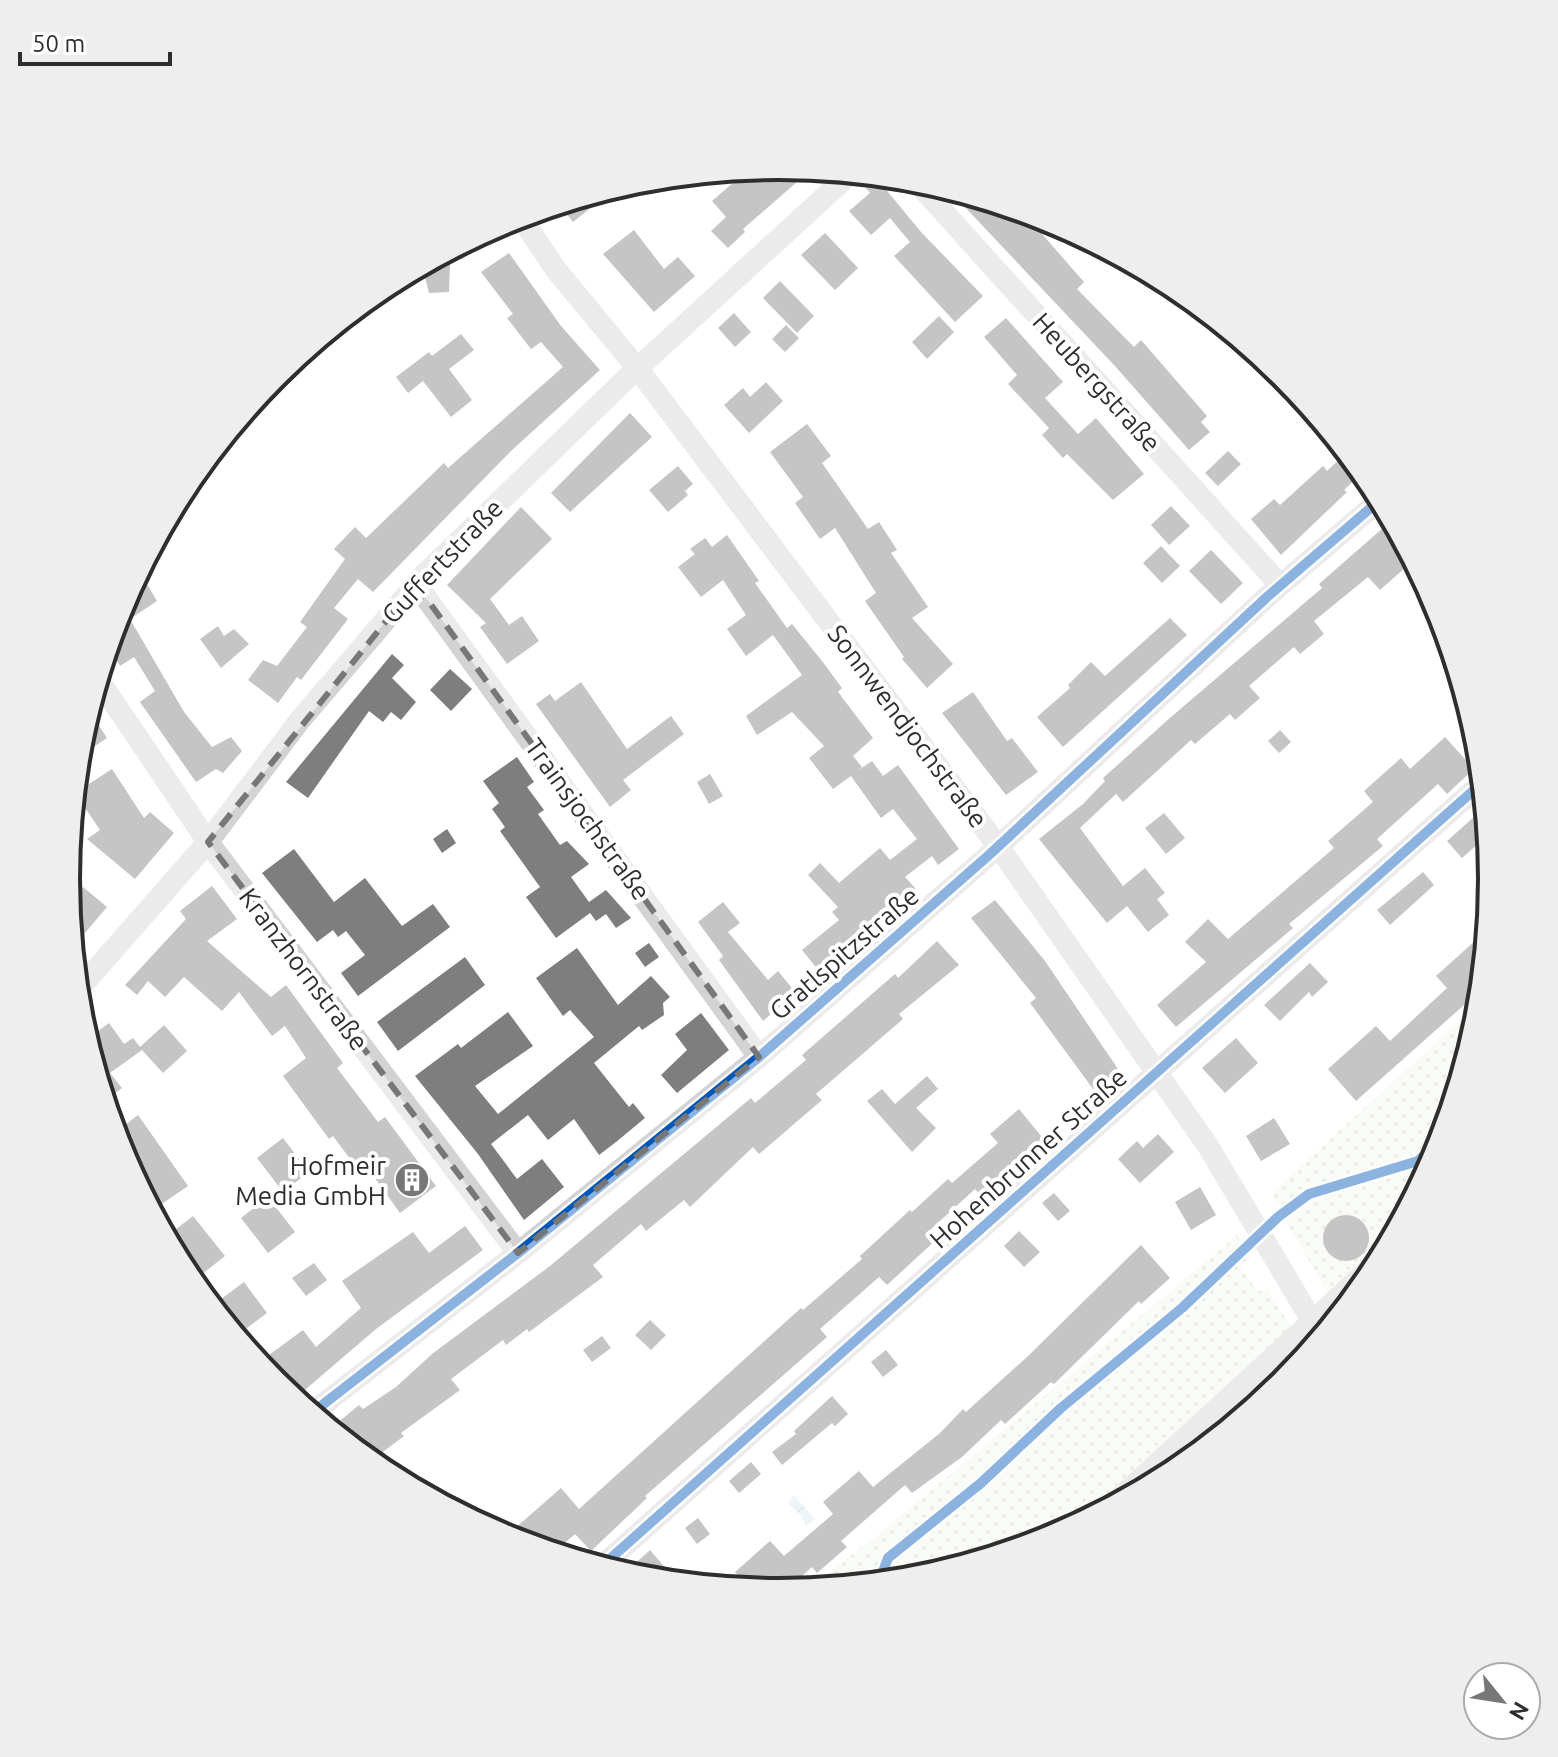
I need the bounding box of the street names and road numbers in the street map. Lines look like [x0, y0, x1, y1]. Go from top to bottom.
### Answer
street label: Heubergstraße [1027, 307, 1167, 457]
street label: Guffertstraße [376, 493, 508, 629]
street label: Sonnwendjochstraße [822, 619, 994, 833]
street label: Trainsjochstraße [520, 733, 656, 905]
street label: Gratlspitzstraße [764, 881, 924, 1025]
street label: Kranzhornstraße [234, 882, 374, 1056]
street label: Hohenbrunner Straße [924, 1062, 1132, 1254]

